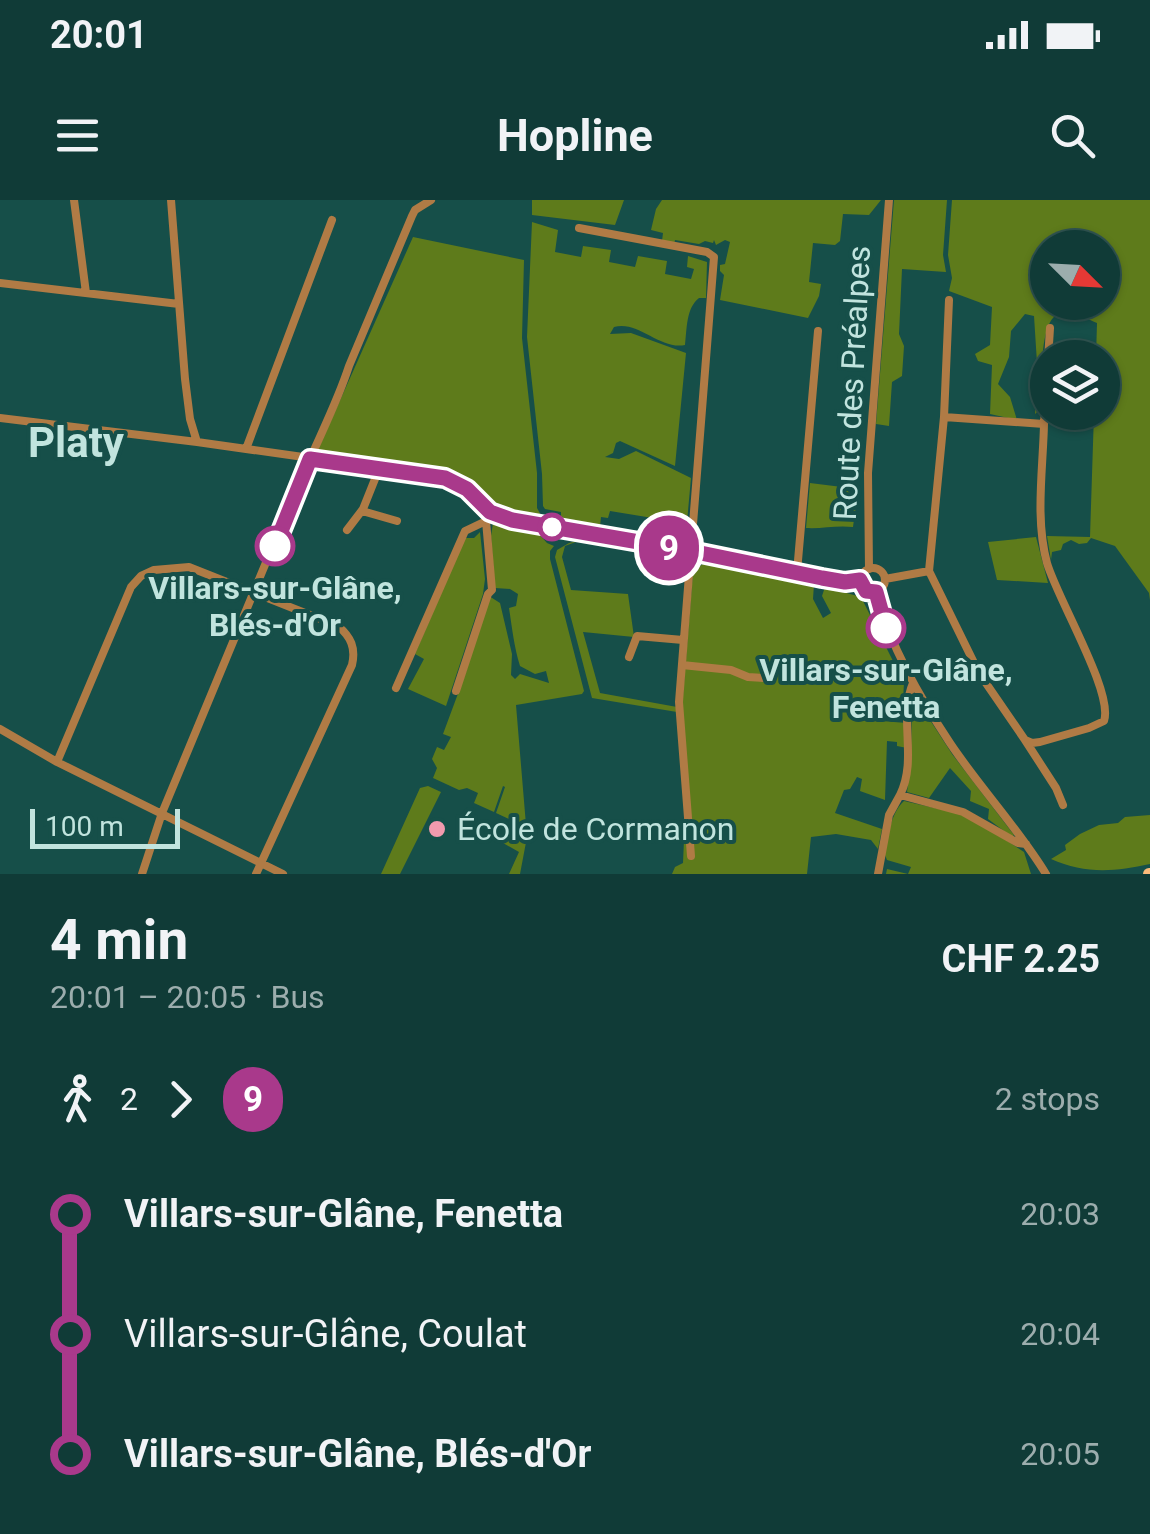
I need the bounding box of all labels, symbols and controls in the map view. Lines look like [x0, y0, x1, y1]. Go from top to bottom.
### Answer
text: 20:01 [50, 13, 148, 57]
icon: menu [50, 108, 105, 163]
icon: search [1045, 108, 1100, 163]
text: Hopline [497, 109, 653, 162]
north arrow [1030, 230, 1120, 320]
map controls [1030, 230, 1120, 430]
street label: Route des Préalpes [826, 245, 878, 521]
button: layers [1030, 340, 1120, 430]
district label: Platy [28, 418, 125, 467]
unlabelled marker [539, 514, 565, 540]
line badge: 9 [636, 516, 702, 580]
marker: Villars-sur-Glâne, Blés-d'Or [256, 527, 294, 565]
text: 9 [659, 528, 679, 569]
place label: Villars-sur-Glâne, Blés-d'Or [148, 569, 402, 644]
marker: Villars-sur-Glâne, Fenetta [867, 609, 905, 647]
place label: Villars-sur-Glâne, Fenetta [759, 651, 1013, 726]
scale bar [30, 804, 180, 848]
text: 100 m [45, 810, 124, 843]
place label: École de Cormanon [457, 810, 735, 848]
marker: École de Cormanon [426, 818, 448, 840]
text: 4 min [50, 908, 188, 972]
text: CHF 2.25 [942, 937, 1100, 981]
text: 20:01 – 20:05 · Bus [50, 978, 325, 1016]
icon: walk [50, 1072, 105, 1127]
icon: forward [153, 1072, 208, 1127]
text: 9 [243, 1079, 263, 1120]
text: 2 [120, 1080, 138, 1118]
text: 2 stops [995, 1080, 1100, 1118]
text: Villars-sur-Glâne, Fenetta [124, 1192, 563, 1236]
text: 20:03 [1020, 1195, 1100, 1233]
text: Villars-sur-Glâne, Coulat [124, 1312, 527, 1356]
text: 20:04 [1020, 1315, 1100, 1353]
text: Villars-sur-Glâne, Blés-d'Or [124, 1432, 591, 1476]
text: 20:05 [1020, 1435, 1100, 1473]

